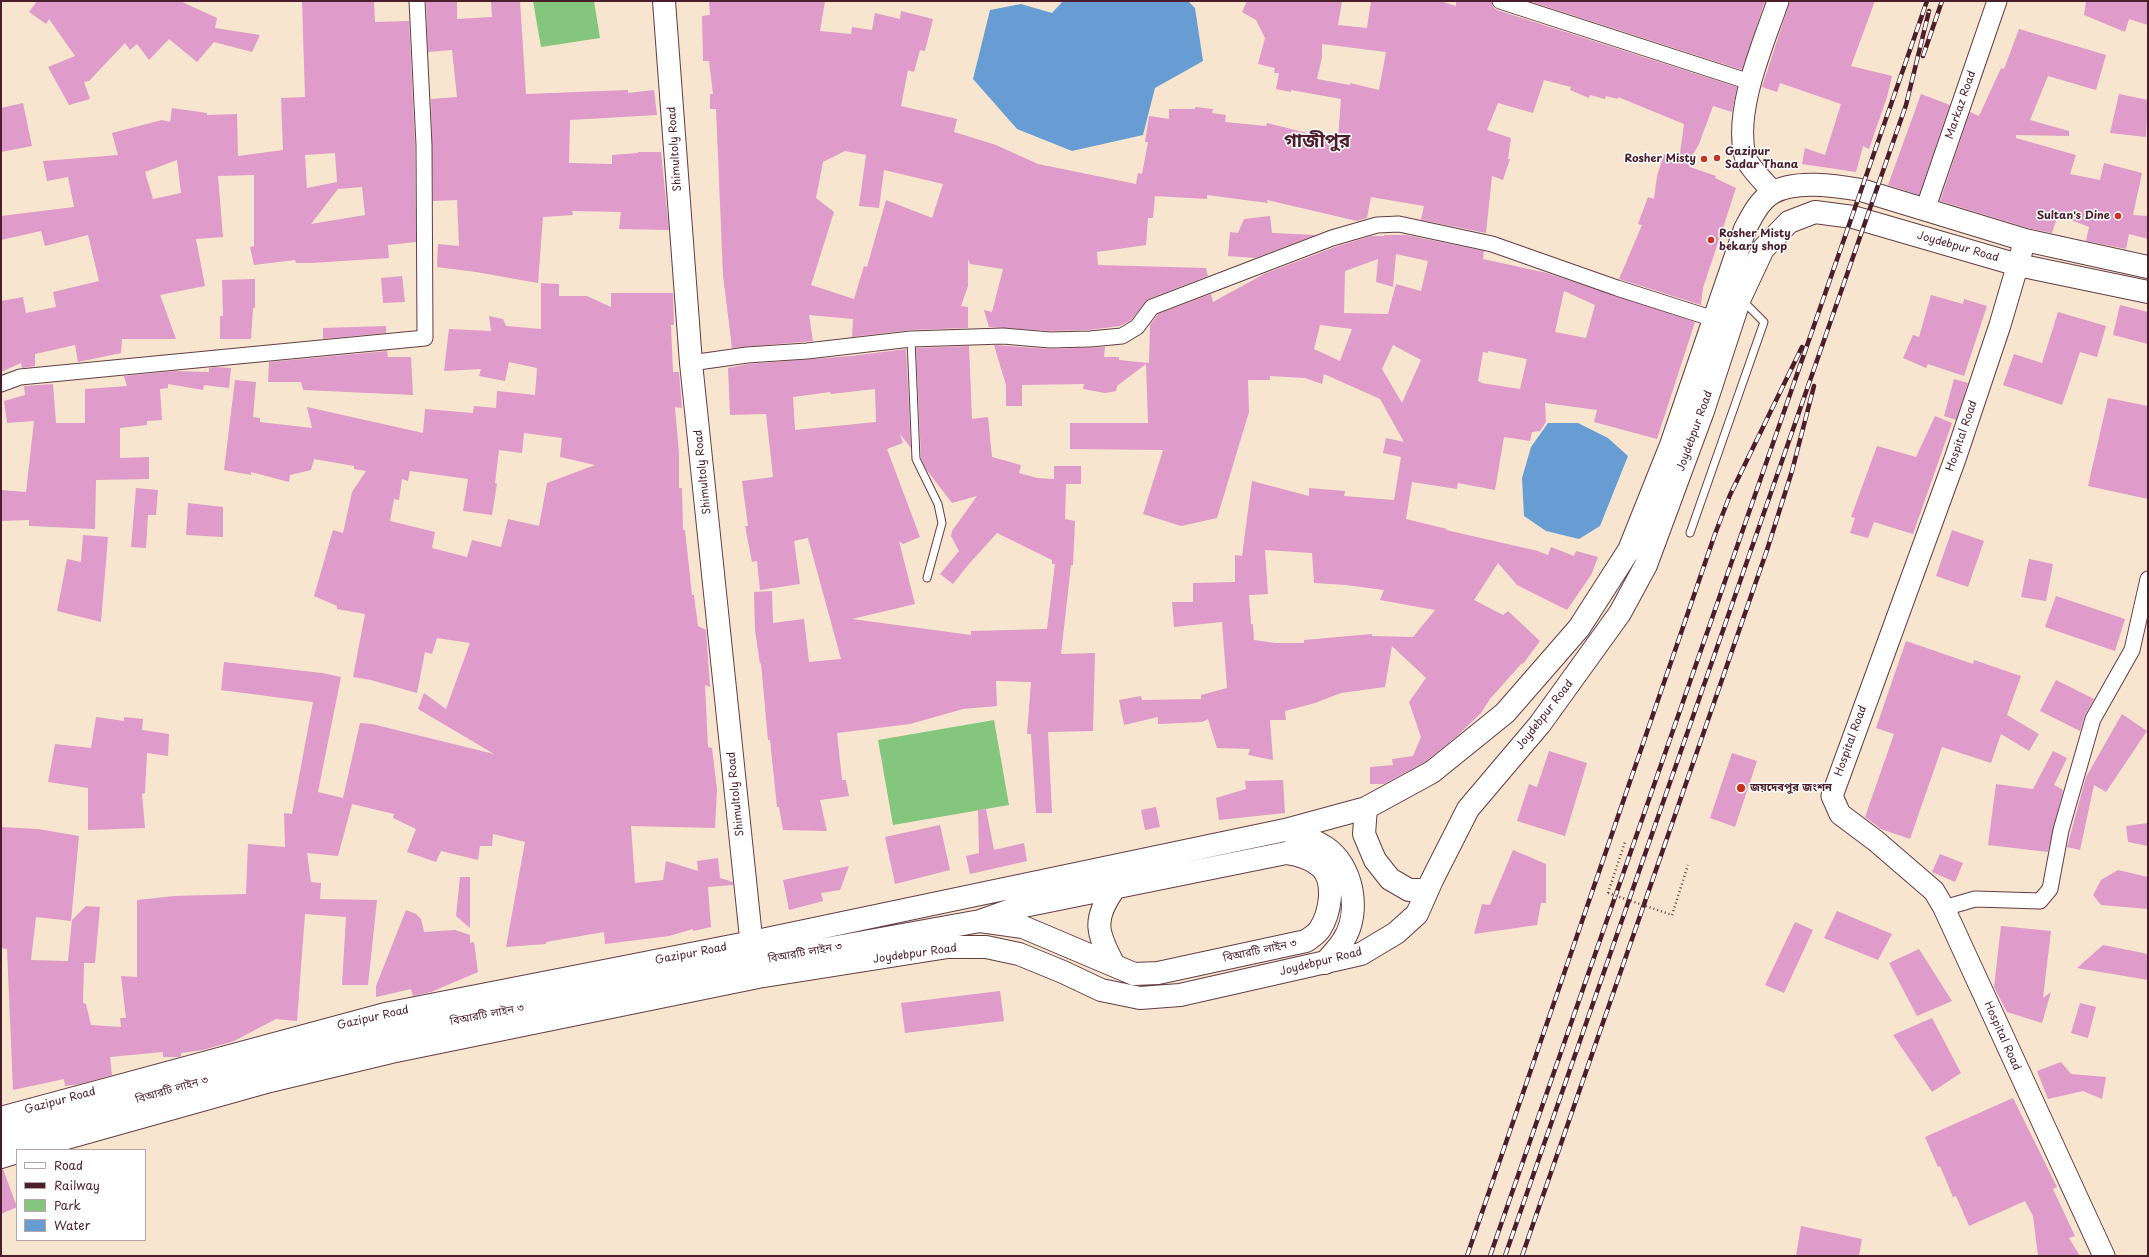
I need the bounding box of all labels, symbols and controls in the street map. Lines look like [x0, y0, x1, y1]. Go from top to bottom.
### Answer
street label: Markaz Road [1943, 69, 1979, 141]
street label: Shimultoly Road [665, 106, 685, 192]
district label: গাজীপুর [1284, 131, 1350, 153]
place label: Gazipur Sadar Thana [1725, 145, 1798, 171]
place label: Rosher Misty [1624, 152, 1696, 166]
marker: Gazipur Sadar Thana [1712, 153, 1722, 163]
marker: Rosher Misty [1699, 154, 1709, 164]
place label: Sultan's Dine [2037, 209, 2110, 223]
marker: Sultan's Dine [2113, 211, 2123, 221]
place label: Rosher Misty bekary shop [1719, 227, 1791, 253]
street label: Joydebpur Road [1916, 229, 2000, 265]
marker: Rosher Misty bekary shop [1706, 235, 1716, 245]
street label: Joydebpur Road [1674, 389, 1716, 473]
street label: Hospital Road [1944, 399, 1980, 473]
street label: Shimultoly Road [692, 429, 714, 515]
street label: Joydebpur Road [1514, 678, 1576, 752]
street label: Hospital Road [1832, 704, 1870, 778]
street label: Shimultoly Road [725, 751, 747, 837]
place label: জয়দেবপুর জংশন [1750, 781, 1832, 795]
marker: জয়দেবপুর জংশন [1735, 782, 1747, 794]
street label: বিআরটি লাইন ৩ [1222, 937, 1298, 965]
street label: বিআরটি লাইন ৩ [767, 940, 843, 966]
street label: Gazipur Road [654, 941, 728, 967]
street label: Joydebpur Road [872, 942, 958, 966]
street label: Joydebpur Road [1278, 945, 1364, 979]
street label: Hospital Road [1981, 999, 2023, 1073]
street label: বিআরটি লাইন ৩ [449, 1001, 525, 1029]
street label: Gazipur Road [336, 1003, 410, 1033]
street label: বিআরটি লাইন ৩ [134, 1073, 210, 1107]
street label: Gazipur Road [23, 1085, 97, 1117]
legend [16, 1149, 146, 1241]
text: Road [54, 1156, 83, 1174]
text: Railway [54, 1176, 100, 1194]
text: Park [54, 1196, 81, 1214]
text: Water [54, 1216, 90, 1234]

